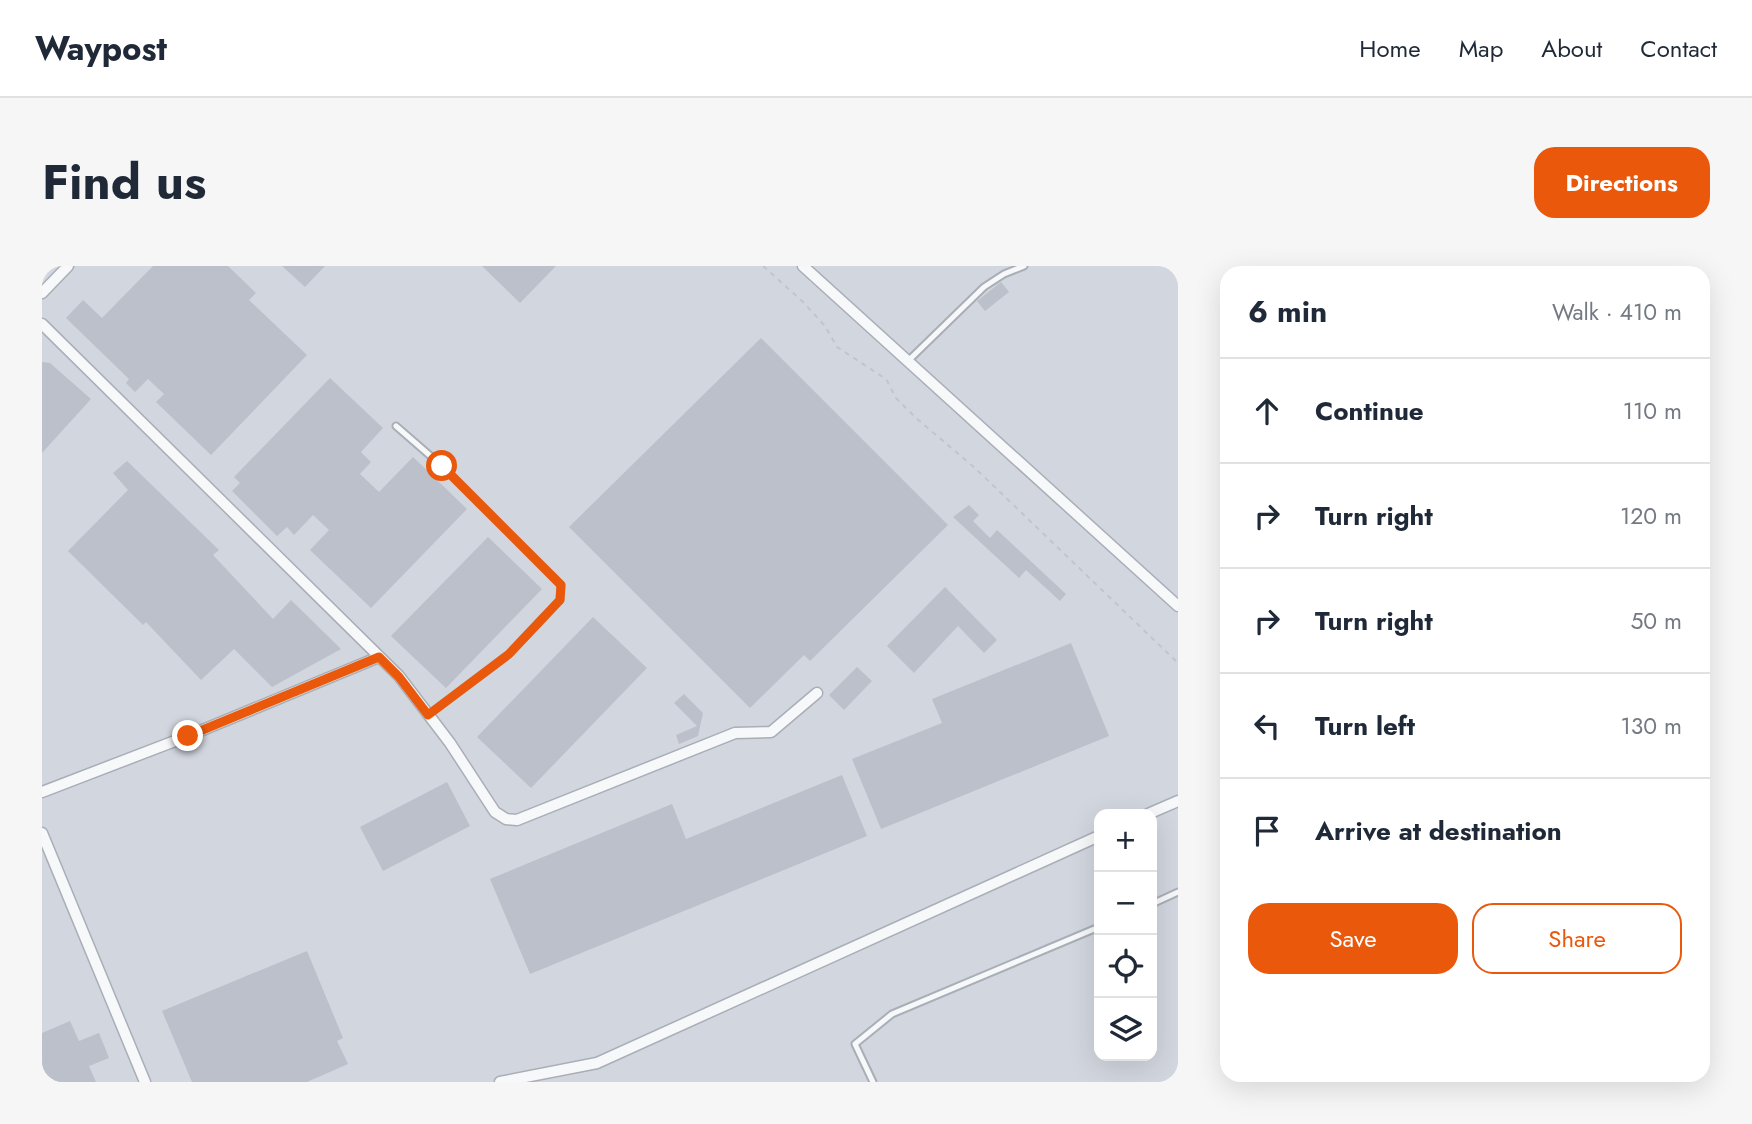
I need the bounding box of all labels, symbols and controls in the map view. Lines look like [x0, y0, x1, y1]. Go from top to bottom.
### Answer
text: Waypost [35, 25, 167, 72]
text: Home [1359, 31, 1421, 66]
text: Map [1459, 31, 1503, 66]
text: About [1541, 31, 1602, 66]
text: Contact [1640, 31, 1717, 66]
text: Find us [42, 147, 206, 217]
button: Directions [1534, 147, 1710, 218]
text: 6 min [1248, 290, 1327, 333]
text: Walk · 410 m [1552, 295, 1682, 329]
icon: ahead [1248, 392, 1286, 430]
text: Continue [1315, 392, 1424, 430]
text: 110 m [1623, 394, 1682, 428]
route start [426, 450, 457, 481]
icon: right [1248, 497, 1286, 535]
text: Turn right [1315, 497, 1433, 535]
text: 120 m [1620, 499, 1682, 533]
icon: right [1248, 602, 1286, 640]
text: Turn right [1315, 602, 1433, 640]
text: 50 m [1630, 604, 1682, 638]
icon: left [1248, 707, 1286, 745]
text: Turn left [1315, 707, 1415, 745]
text: 130 m [1620, 709, 1682, 743]
route end [172, 720, 203, 751]
map controls [1094, 809, 1157, 1061]
button: + [1094, 809, 1157, 872]
icon: arrive [1248, 812, 1286, 850]
text: Arrive at destination [1315, 812, 1562, 850]
button: − [1094, 872, 1157, 935]
button: Save [1248, 903, 1458, 974]
button: Share [1472, 903, 1682, 974]
button: locate [1094, 935, 1157, 998]
button: layers [1094, 998, 1157, 1061]

